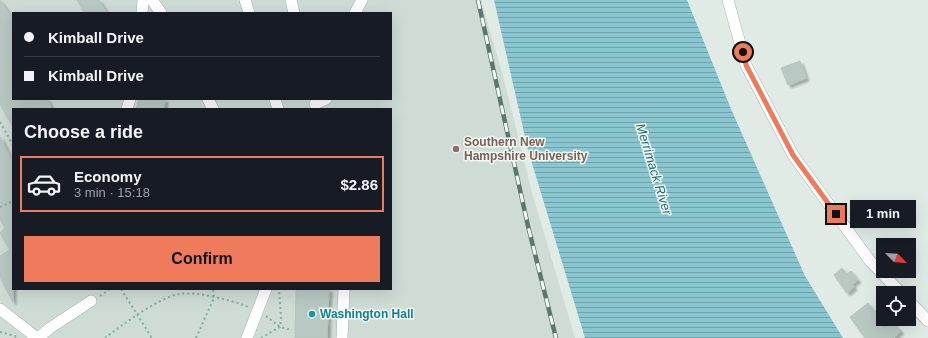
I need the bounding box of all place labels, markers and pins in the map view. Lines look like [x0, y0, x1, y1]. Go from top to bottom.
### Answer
place label: Southern New Hampshire University [464, 135, 588, 163]
marker: Southern New Hampshire University [451, 144, 461, 154]
place label: Washington Hall [320, 307, 414, 321]
marker: Washington Hall [307, 309, 317, 319]

